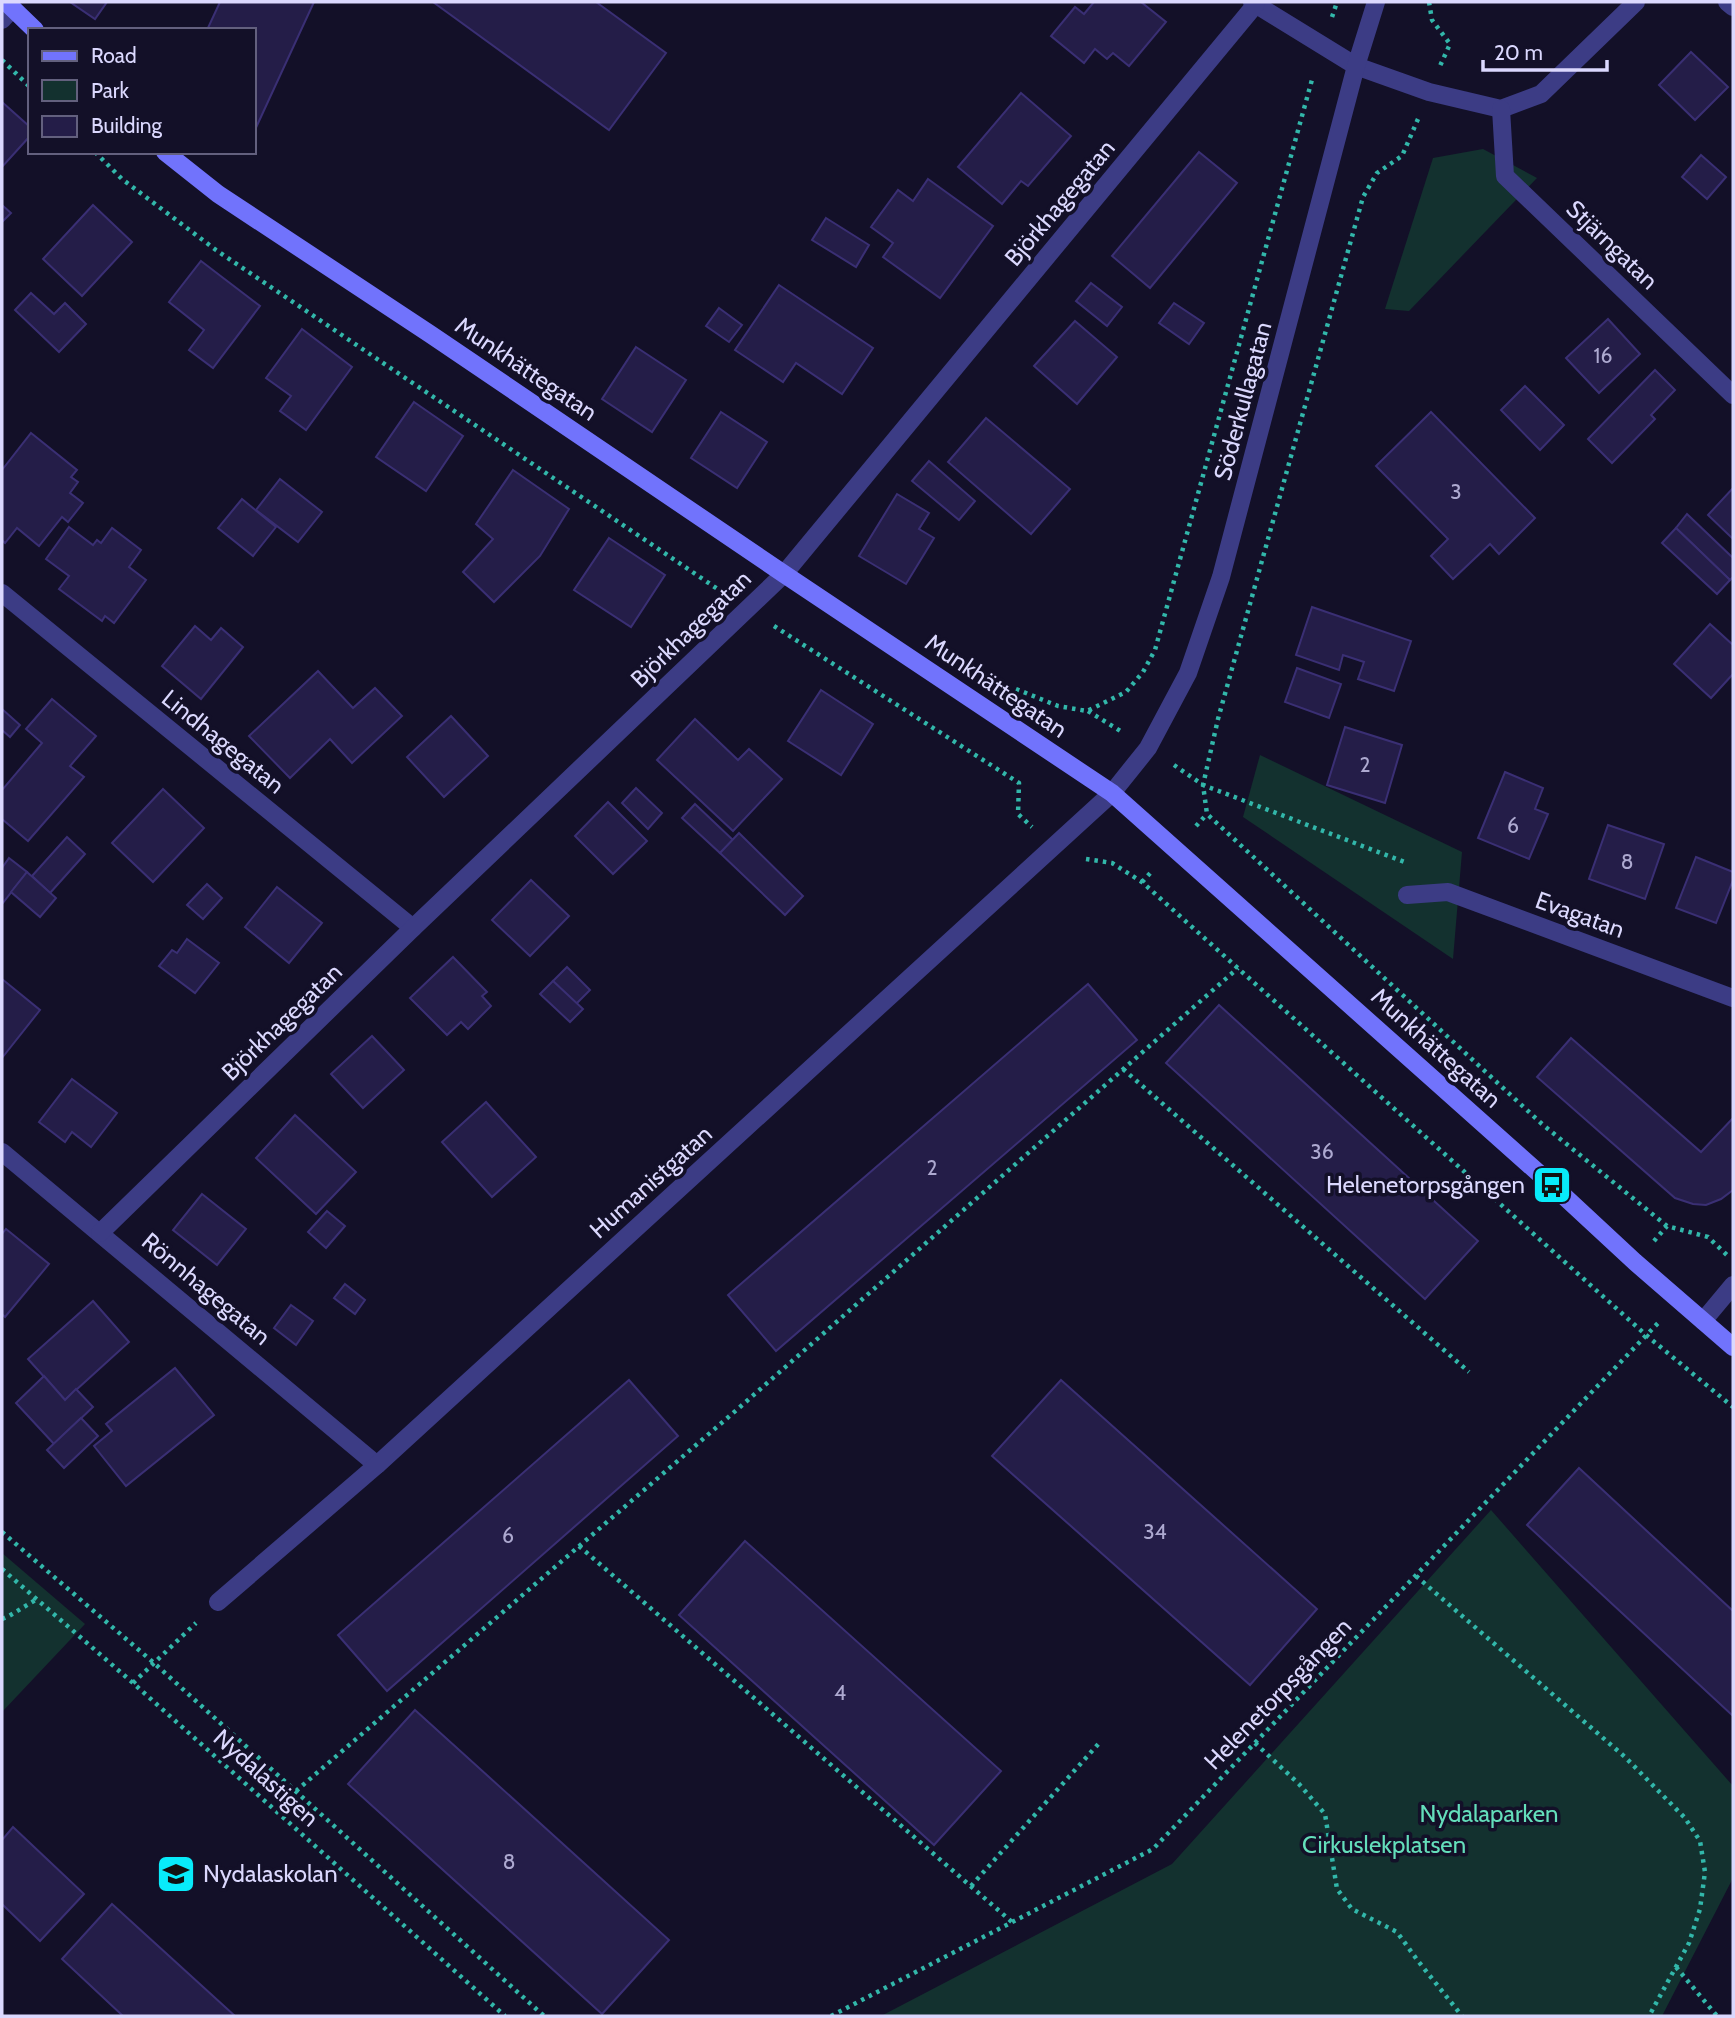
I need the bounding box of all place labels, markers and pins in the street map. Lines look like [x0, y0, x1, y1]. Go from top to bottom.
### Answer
bus stop icon: Helenetorpsgången [1531, 1164, 1573, 1206]
place label: Helenetorpsgången [1326, 1170, 1525, 1199]
school or university icon: Nydalaskolan [155, 1853, 197, 1895]
place label: Nydalaskolan [203, 1859, 338, 1888]

